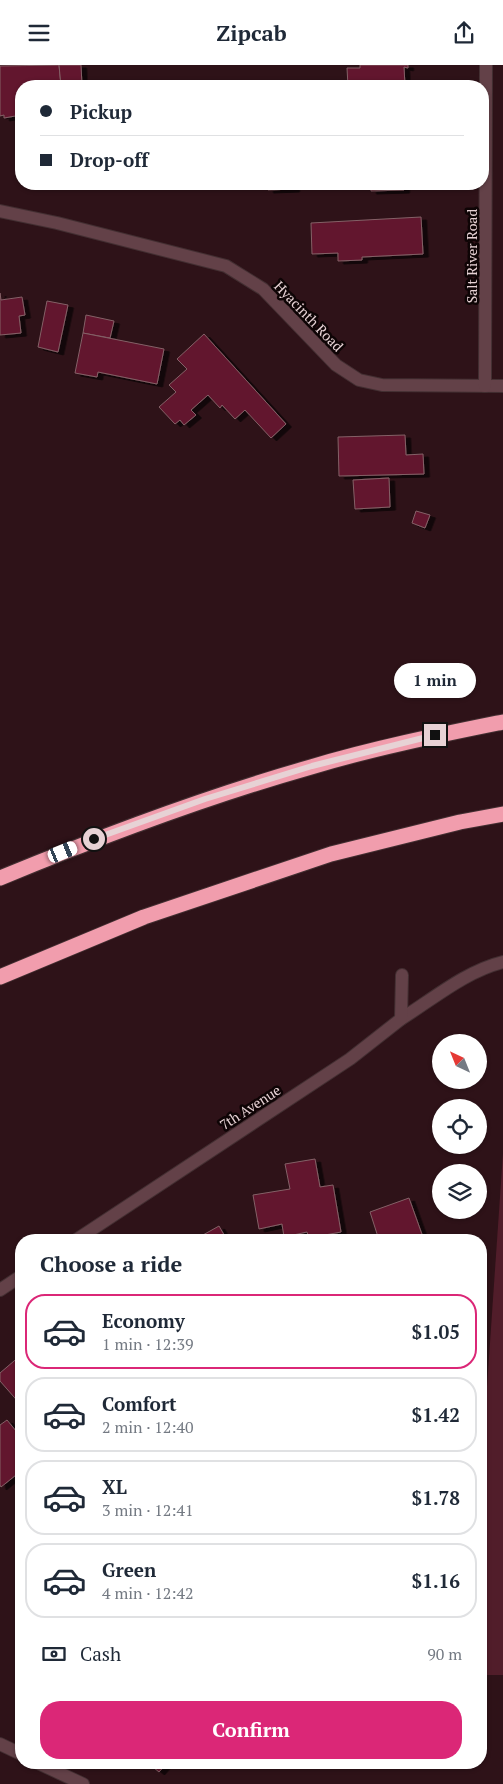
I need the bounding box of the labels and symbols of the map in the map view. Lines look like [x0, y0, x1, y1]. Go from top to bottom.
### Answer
street label: Salt River Road [462, 209, 481, 303]
street label: Hyacinth Road [270, 277, 348, 356]
callout: 1 min [394, 663, 476, 697]
route end [424, 724, 446, 746]
route start [83, 828, 105, 850]
car [46, 839, 79, 865]
north arrow [432, 1034, 488, 1089]
street label: 7th Avenue [216, 1080, 284, 1134]

